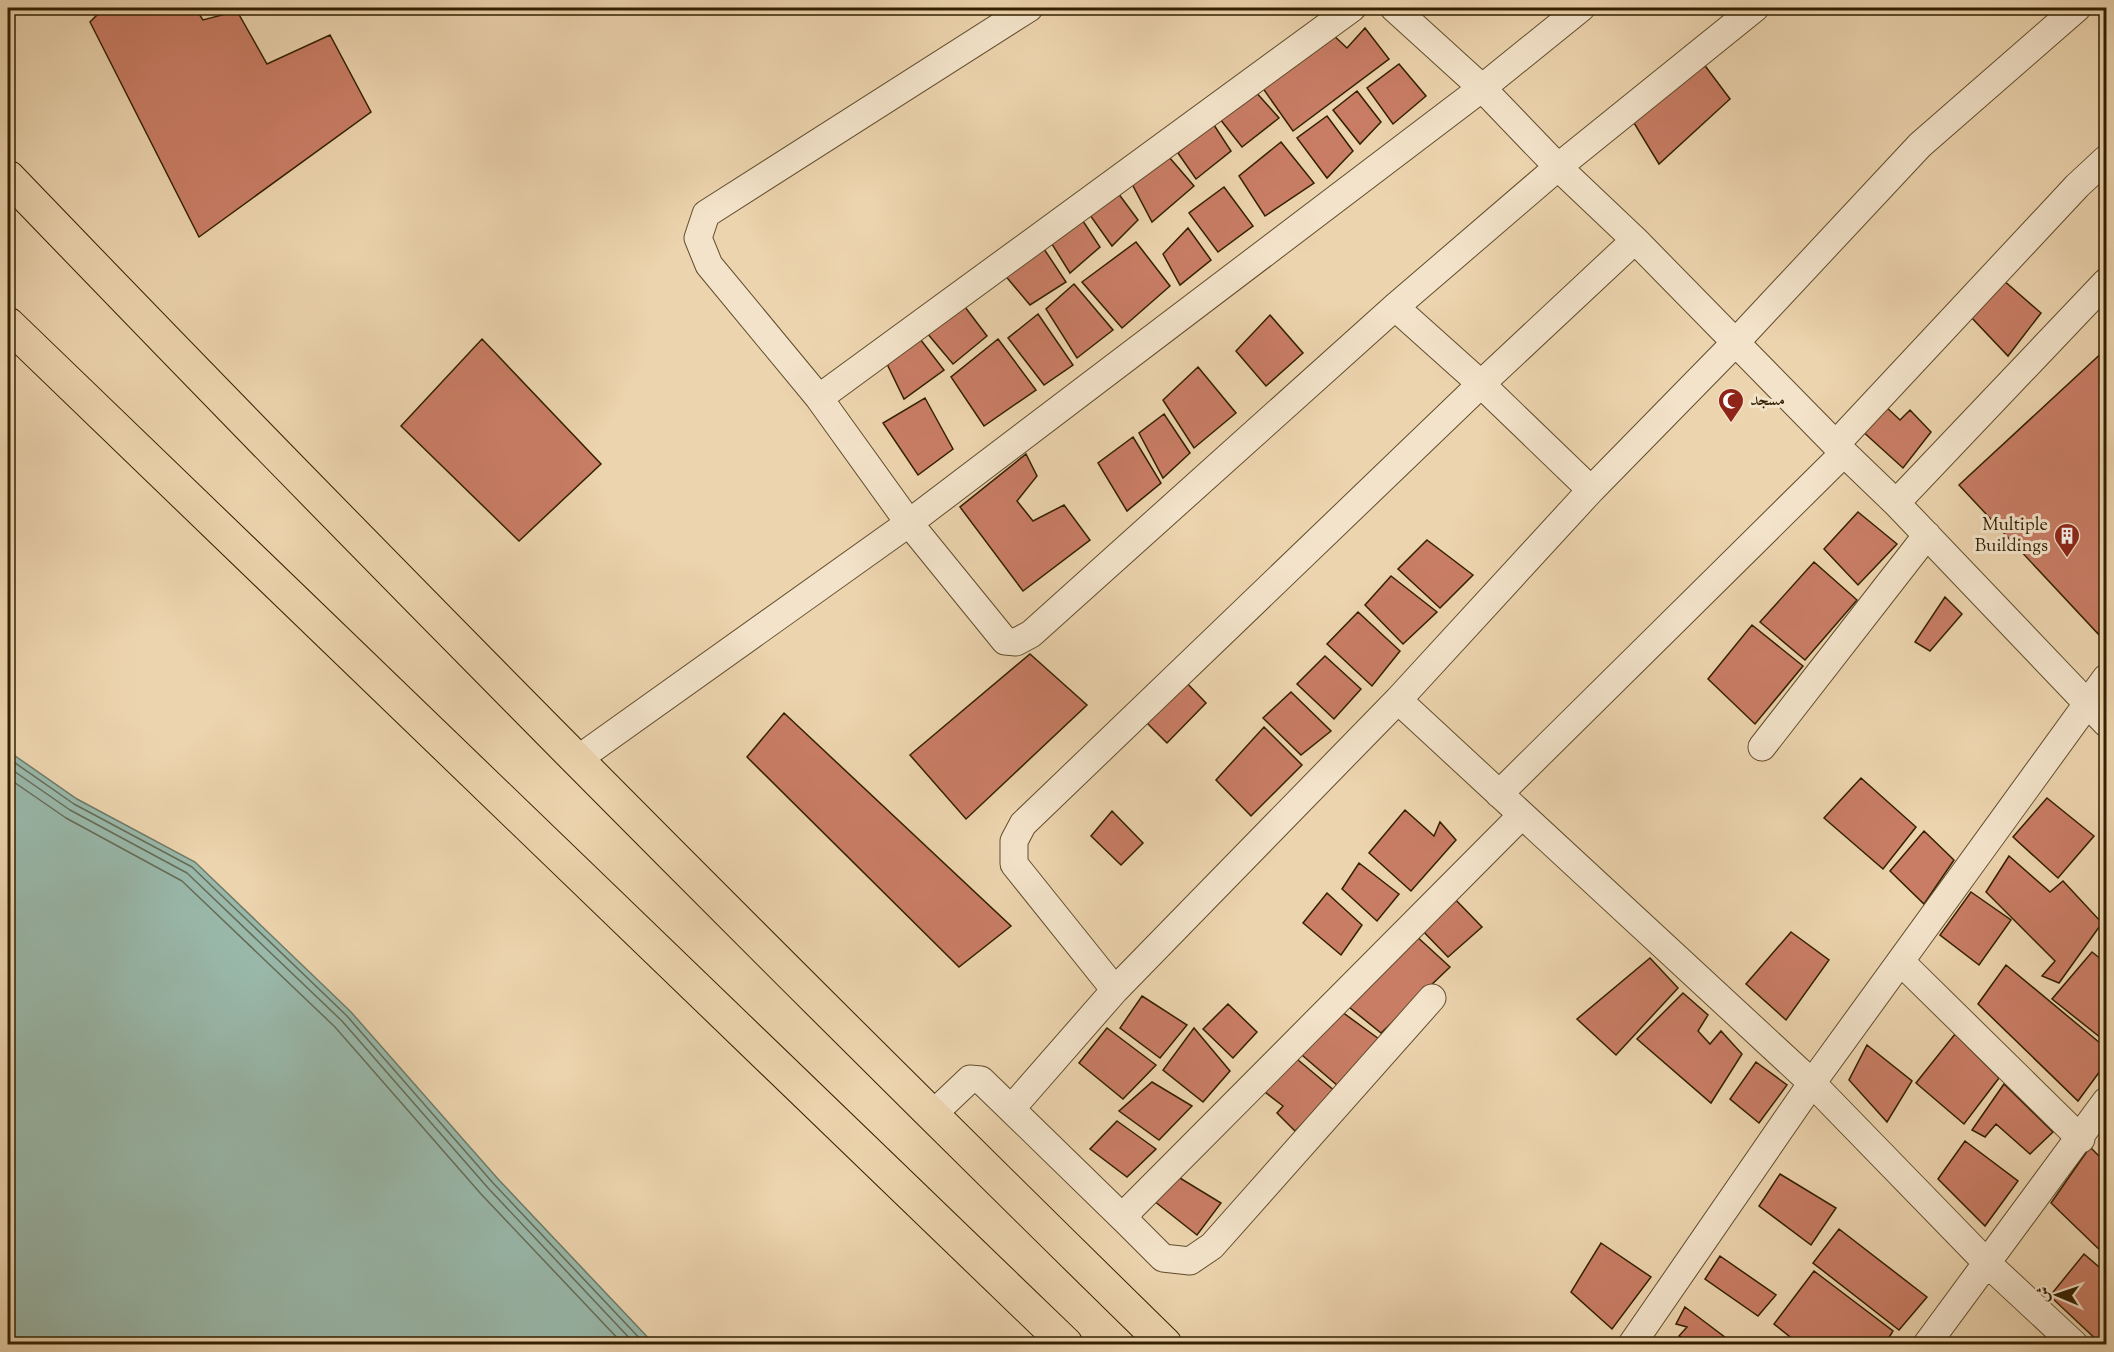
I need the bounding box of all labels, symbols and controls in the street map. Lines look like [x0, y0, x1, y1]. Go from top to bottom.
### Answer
mosque icon: مسجد [1716, 386, 1746, 424]
place label: مسجد [1750, 388, 1785, 414]
place label: Multiple Buildings [1975, 513, 2048, 560]
building icon: Multiple Buildings [2052, 521, 2082, 559]
north arrow [2027, 1265, 2087, 1325]
text: ش [2033, 1286, 2056, 1303]

